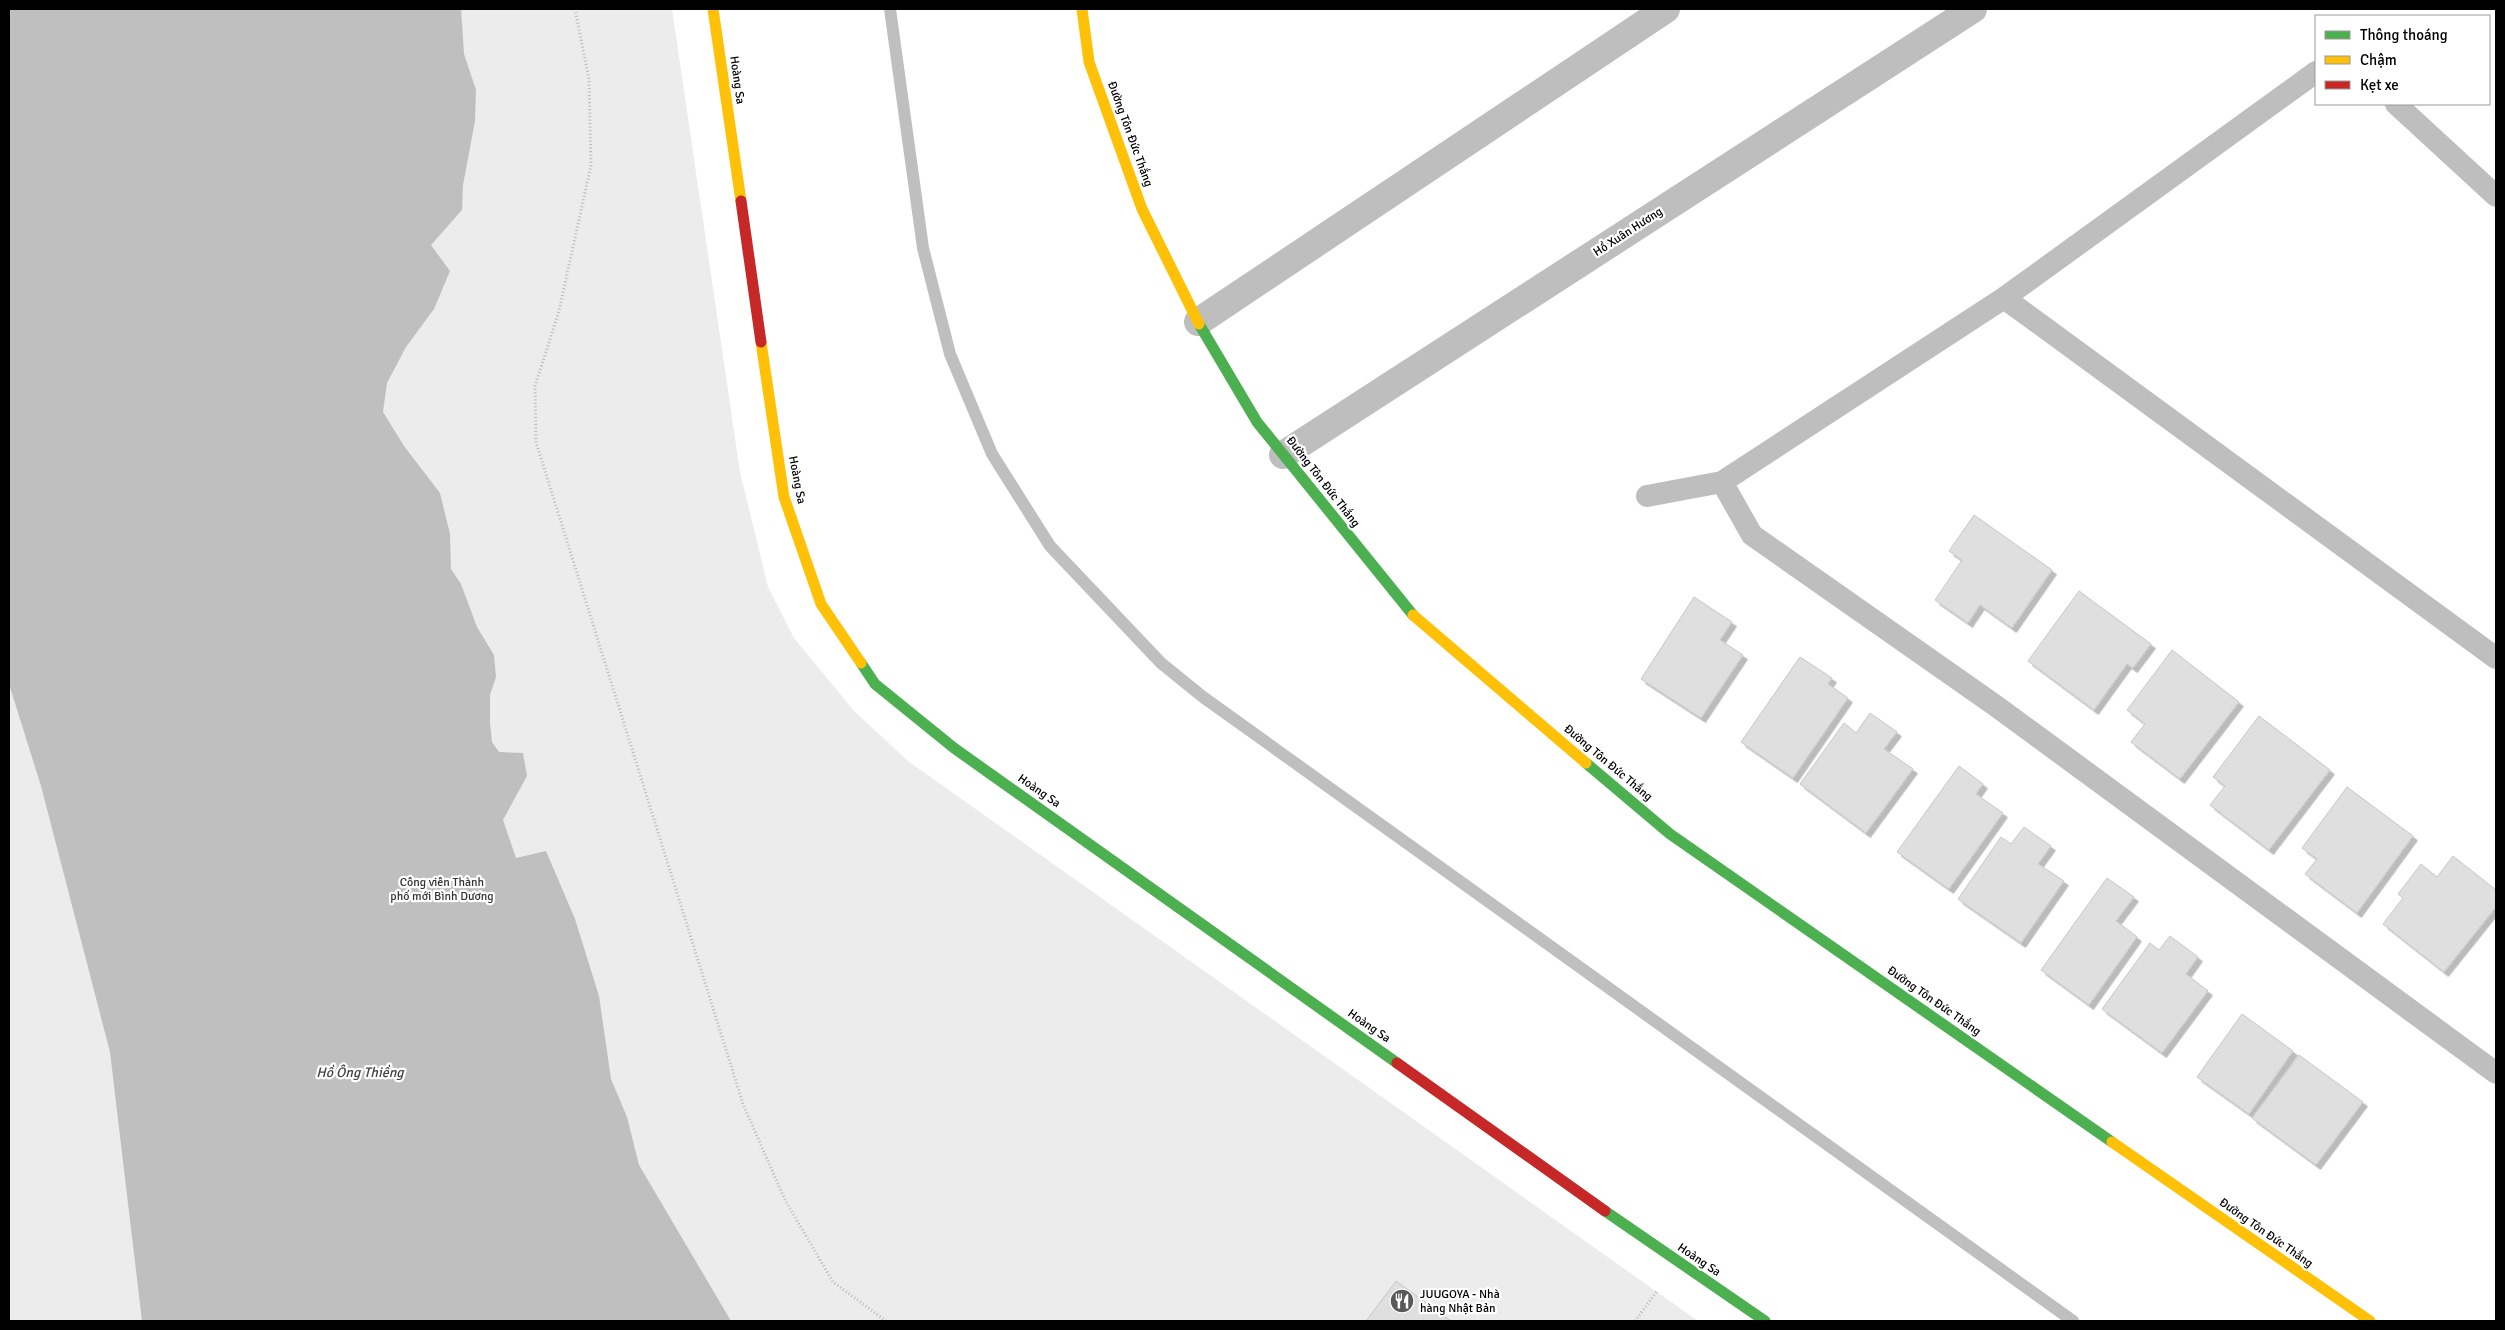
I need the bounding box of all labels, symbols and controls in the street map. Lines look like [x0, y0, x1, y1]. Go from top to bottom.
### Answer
legend [2315, 15, 2490, 105]
text: Thông thoáng [2360, 26, 2448, 44]
text: Chậm [2360, 51, 2397, 69]
street label: Hoàng Sa [726, 55, 748, 105]
text: Kẹt xe [2360, 76, 2399, 94]
street label: Đường Tôn Đức Thắng [1104, 79, 1156, 189]
street label: Hồ Xuân Hương [1591, 204, 1665, 260]
street label: Đường Tôn Đức Thắng [1283, 434, 1363, 530]
street label: Hoàng Sa [785, 455, 809, 505]
street label: Đường Tôn Đức Thắng [1561, 721, 1655, 805]
street label: Hoàng Sa [1015, 771, 1063, 811]
park label: Công viên Thành phố mới Bình Dương [390, 875, 494, 904]
street label: Đường Tôn Đức Thắng [1884, 963, 1984, 1039]
street label: Hoàng Sa [1345, 1006, 1393, 1046]
water label: Hồ Ông Thiềng [316, 1064, 405, 1081]
street label: Đường Tôn Đức Thắng [2216, 1195, 2316, 1271]
street label: Hoàng Sa [1675, 1240, 1723, 1280]
place label: JUUGOYA - Nhà hàng Nhật Bản [1420, 1287, 1500, 1316]
restaurant icon: JUUGOYA - Nhà hàng Nhật Bản [1389, 1288, 1415, 1314]

